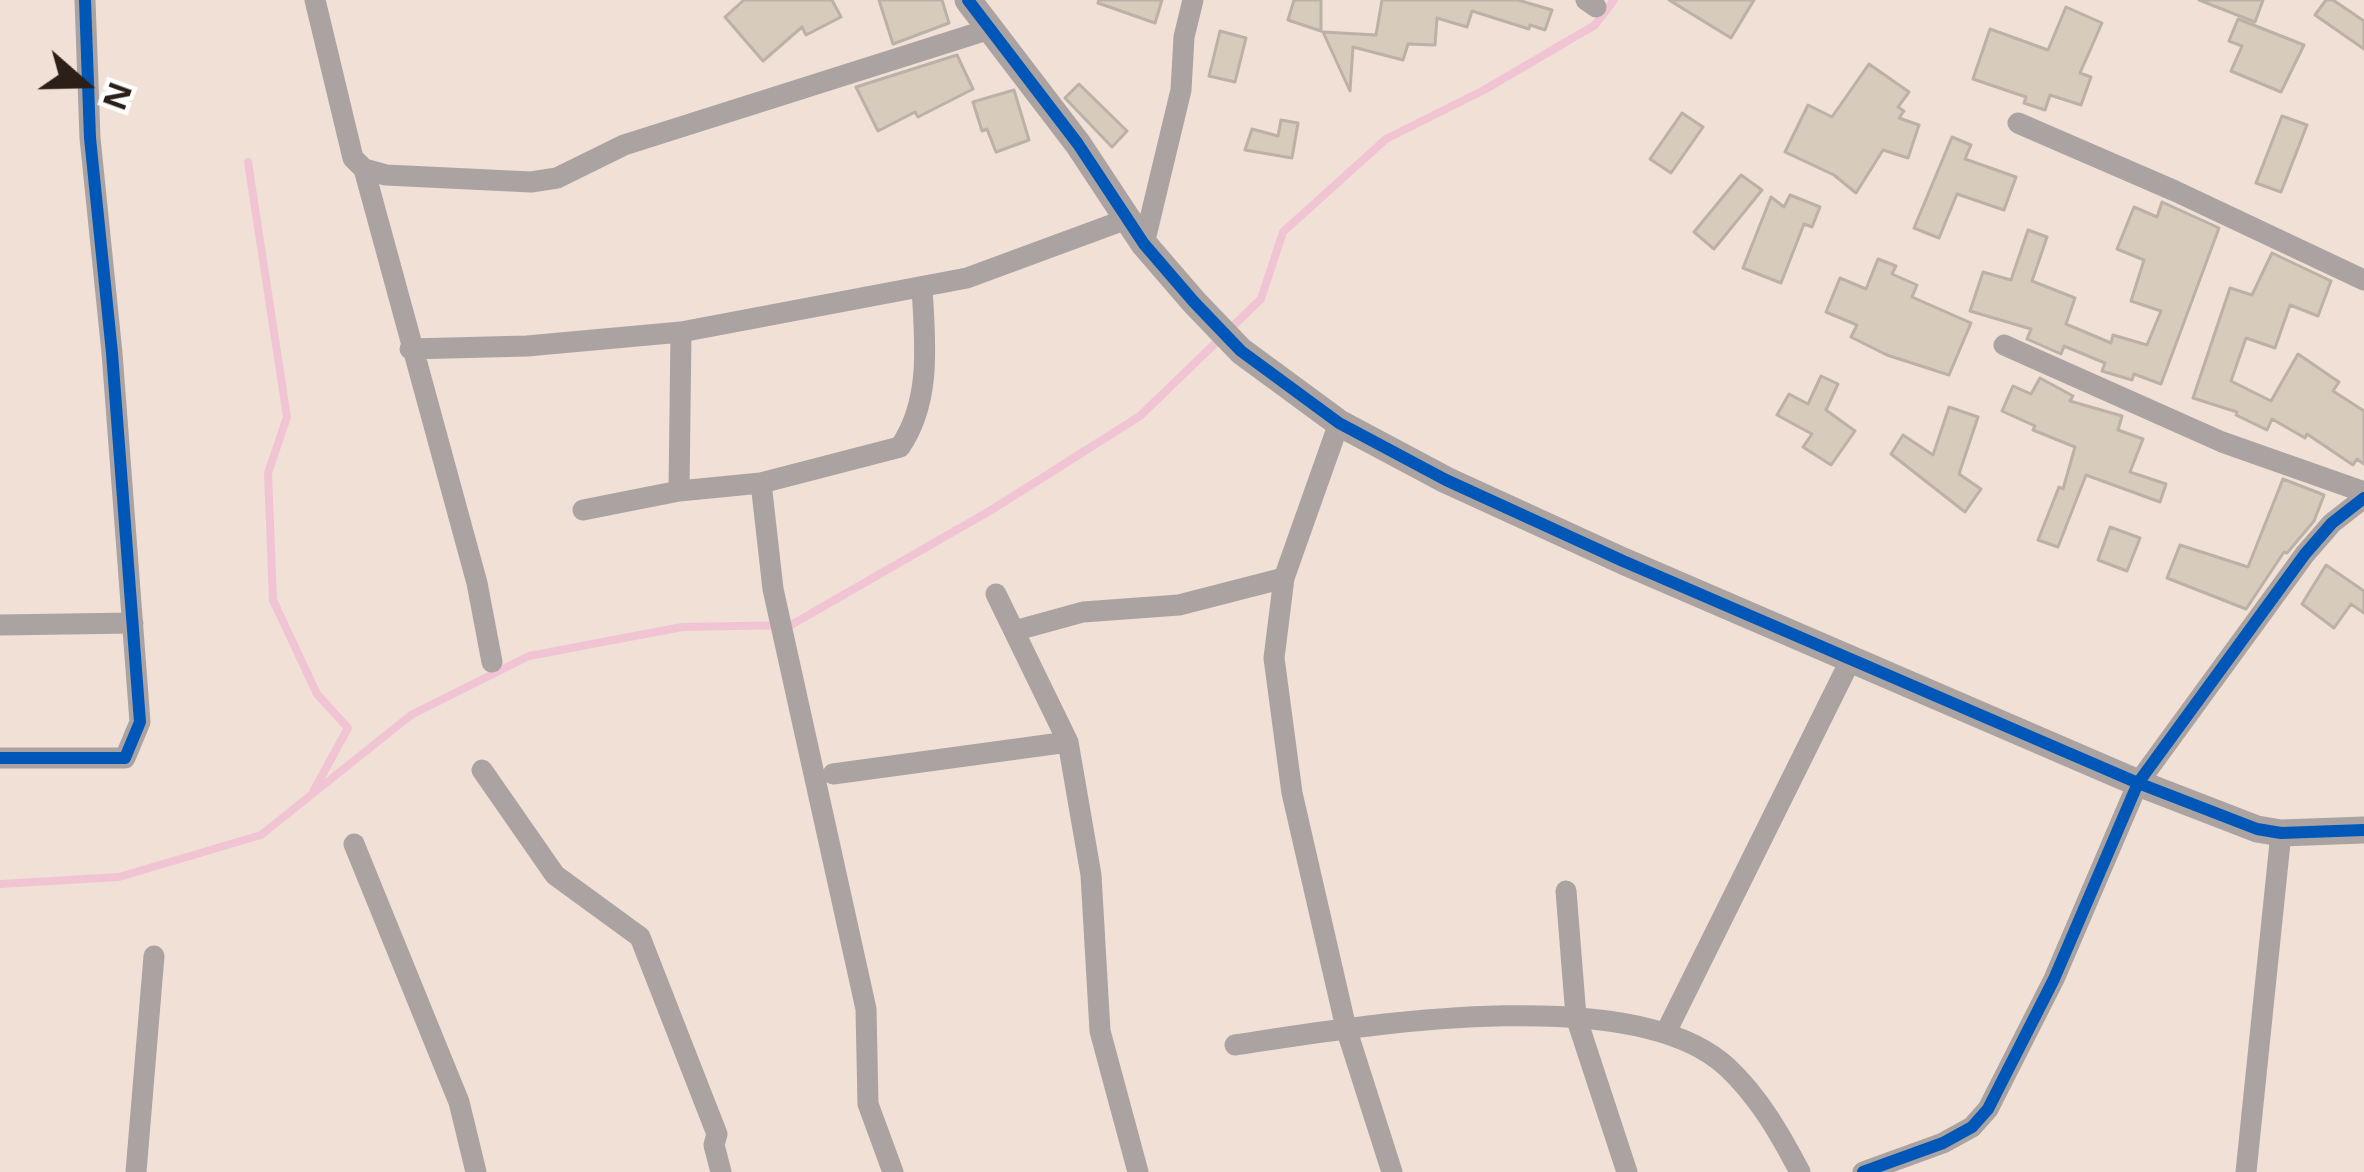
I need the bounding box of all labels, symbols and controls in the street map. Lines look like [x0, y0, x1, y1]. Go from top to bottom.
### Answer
north arrow [24, 24, 144, 144]
text: N [93, 76, 144, 117]

